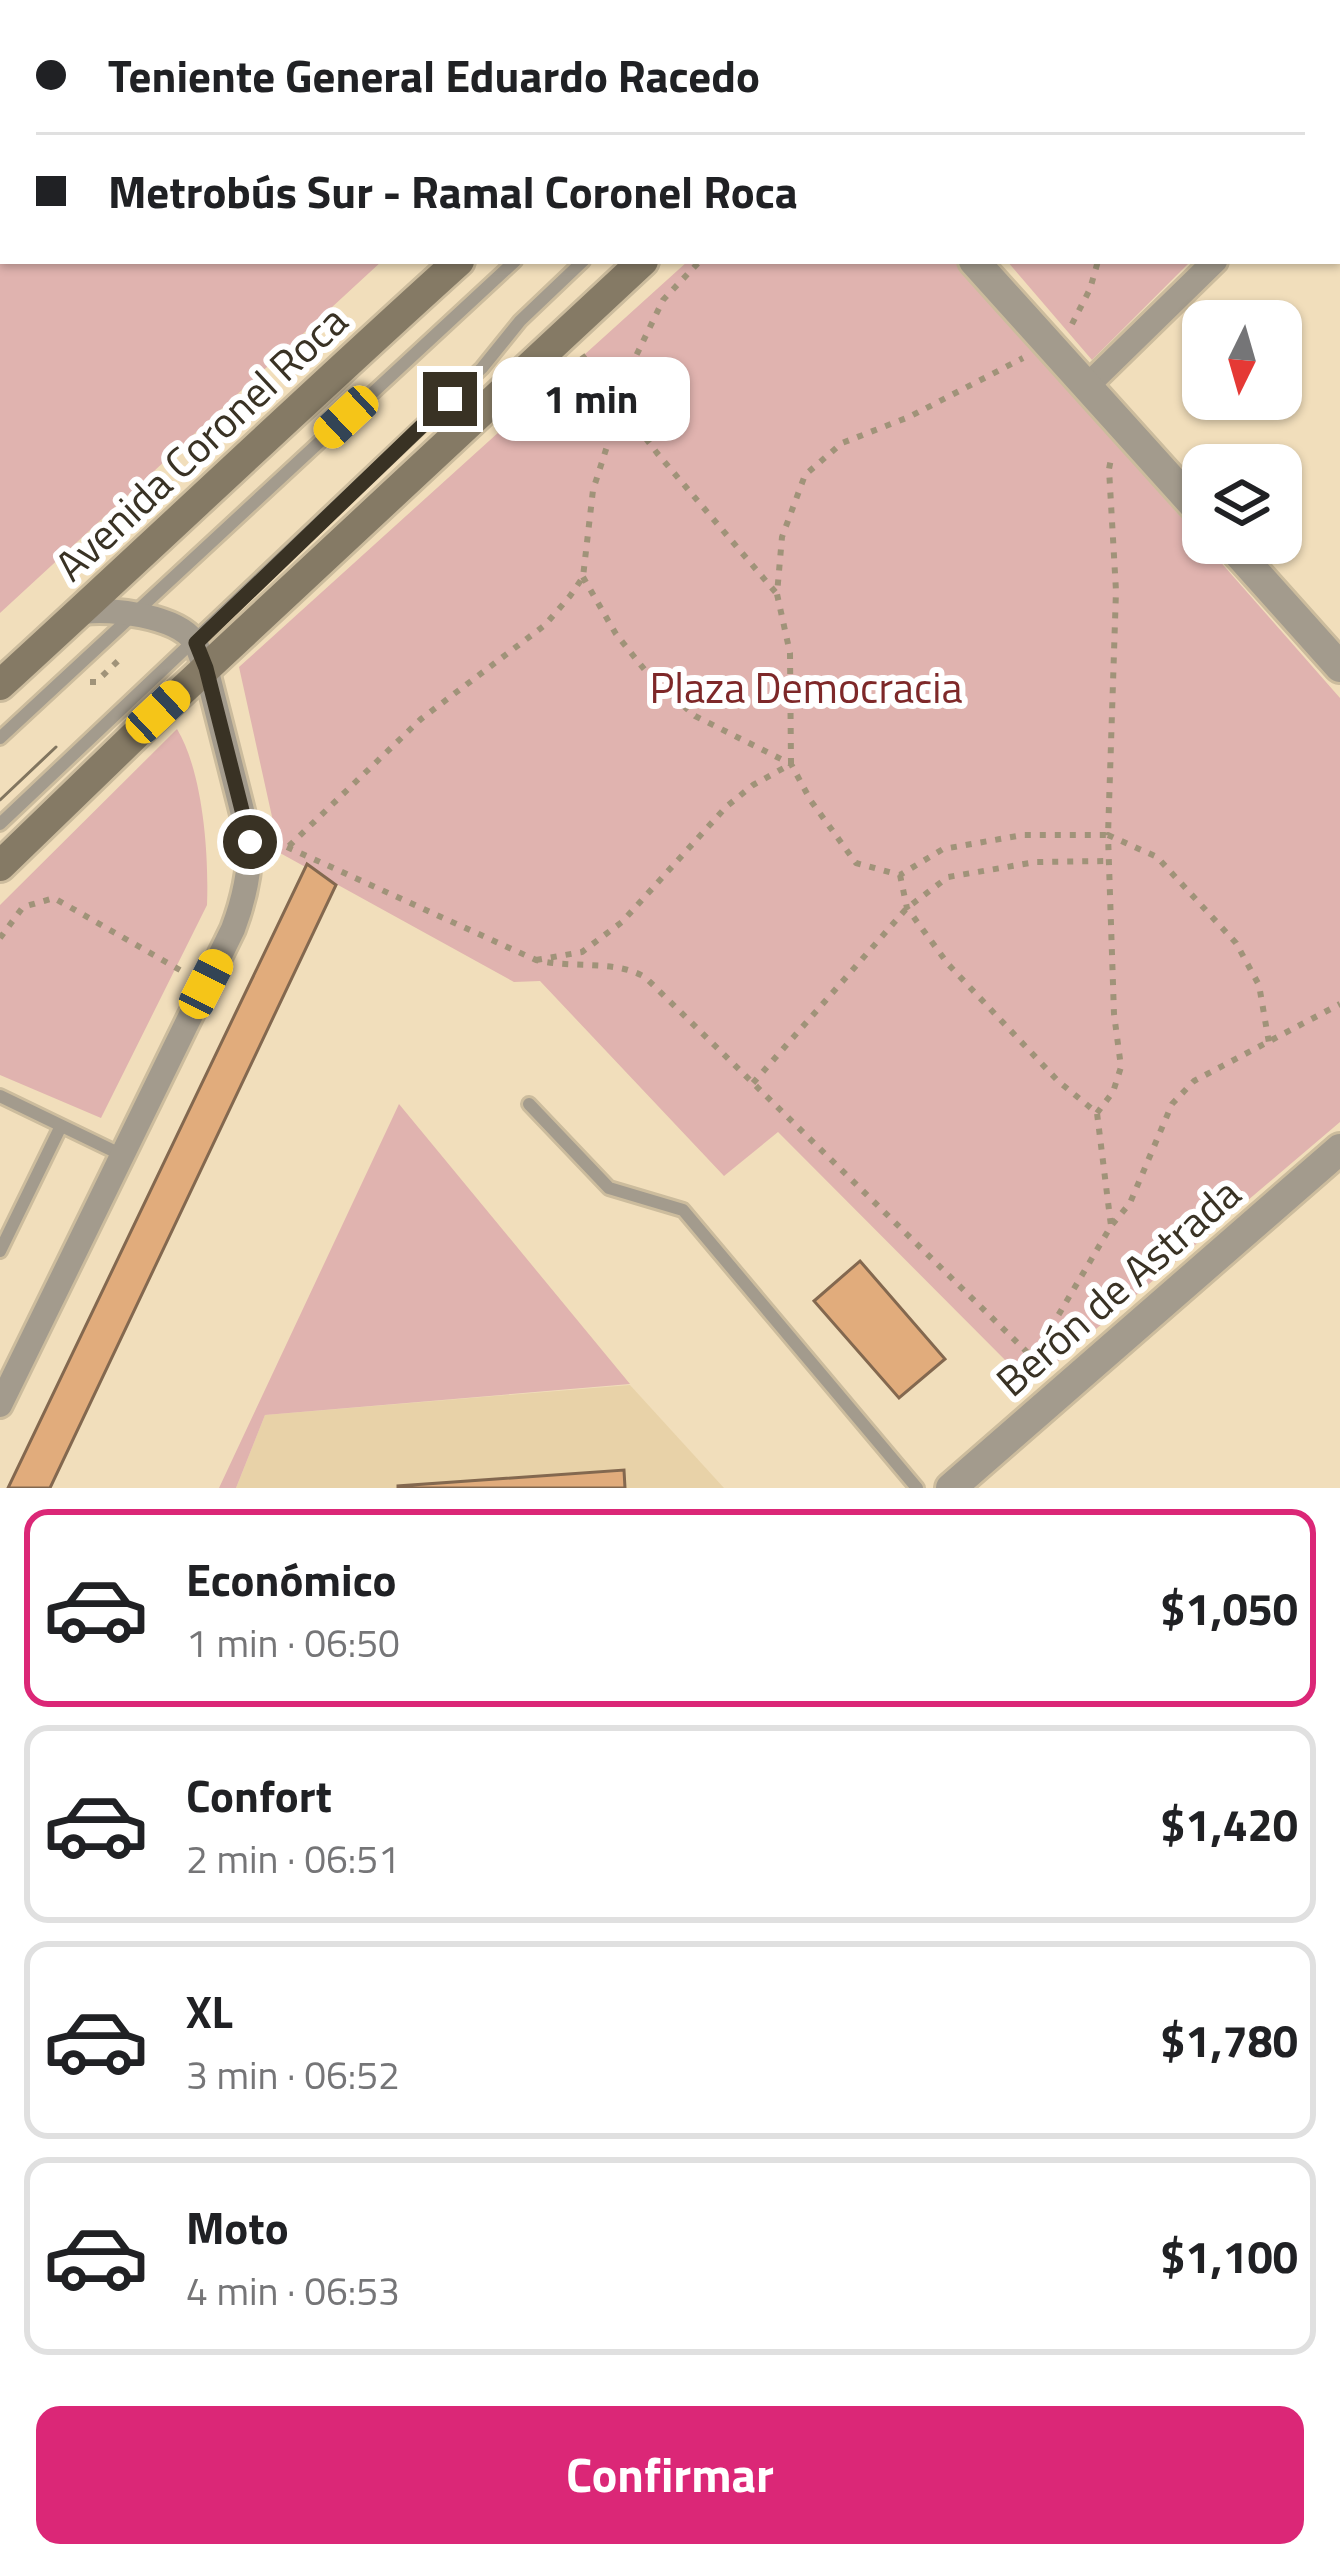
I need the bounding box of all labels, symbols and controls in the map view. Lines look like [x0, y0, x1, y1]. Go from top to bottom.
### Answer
text: Teniente General Eduardo Racedo [108, 41, 760, 109]
text: Metrobús Sur - Ramal Coronel Roca [108, 157, 798, 225]
street label: Avenida Coronel Roca [39, 289, 361, 595]
north arrow [1182, 300, 1302, 420]
map controls [1182, 300, 1302, 564]
callout: 1 min [492, 357, 690, 441]
text: 1 min [544, 369, 638, 428]
route end [423, 372, 477, 426]
car [307, 379, 385, 455]
button: layers [1182, 444, 1302, 564]
park label: Plaza Democracia [649, 655, 963, 719]
car [119, 674, 197, 750]
route start [223, 815, 277, 869]
car [174, 944, 238, 1024]
street label: Berón de Astrada [981, 1162, 1254, 1411]
text: Económico [186, 1545, 397, 1613]
icon: car [42, 1554, 150, 1662]
text: $1,050 [1160, 1574, 1298, 1642]
text: 1 min · 06:50 [186, 1613, 400, 1672]
text: Confort [186, 1761, 332, 1829]
icon: car [42, 1770, 150, 1878]
text: $1,420 [1160, 1790, 1298, 1858]
text: 2 min · 06:51 [186, 1829, 400, 1888]
text: XL [186, 1977, 233, 2045]
icon: car [42, 1986, 150, 2094]
text: $1,780 [1160, 2006, 1298, 2074]
text: 3 min · 06:52 [186, 2045, 400, 2104]
text: Moto [186, 2193, 289, 2261]
icon: car [42, 2202, 150, 2310]
text: $1,100 [1160, 2222, 1298, 2290]
text: 4 min · 06:53 [186, 2261, 400, 2320]
button: Confirmar [36, 2406, 1304, 2544]

